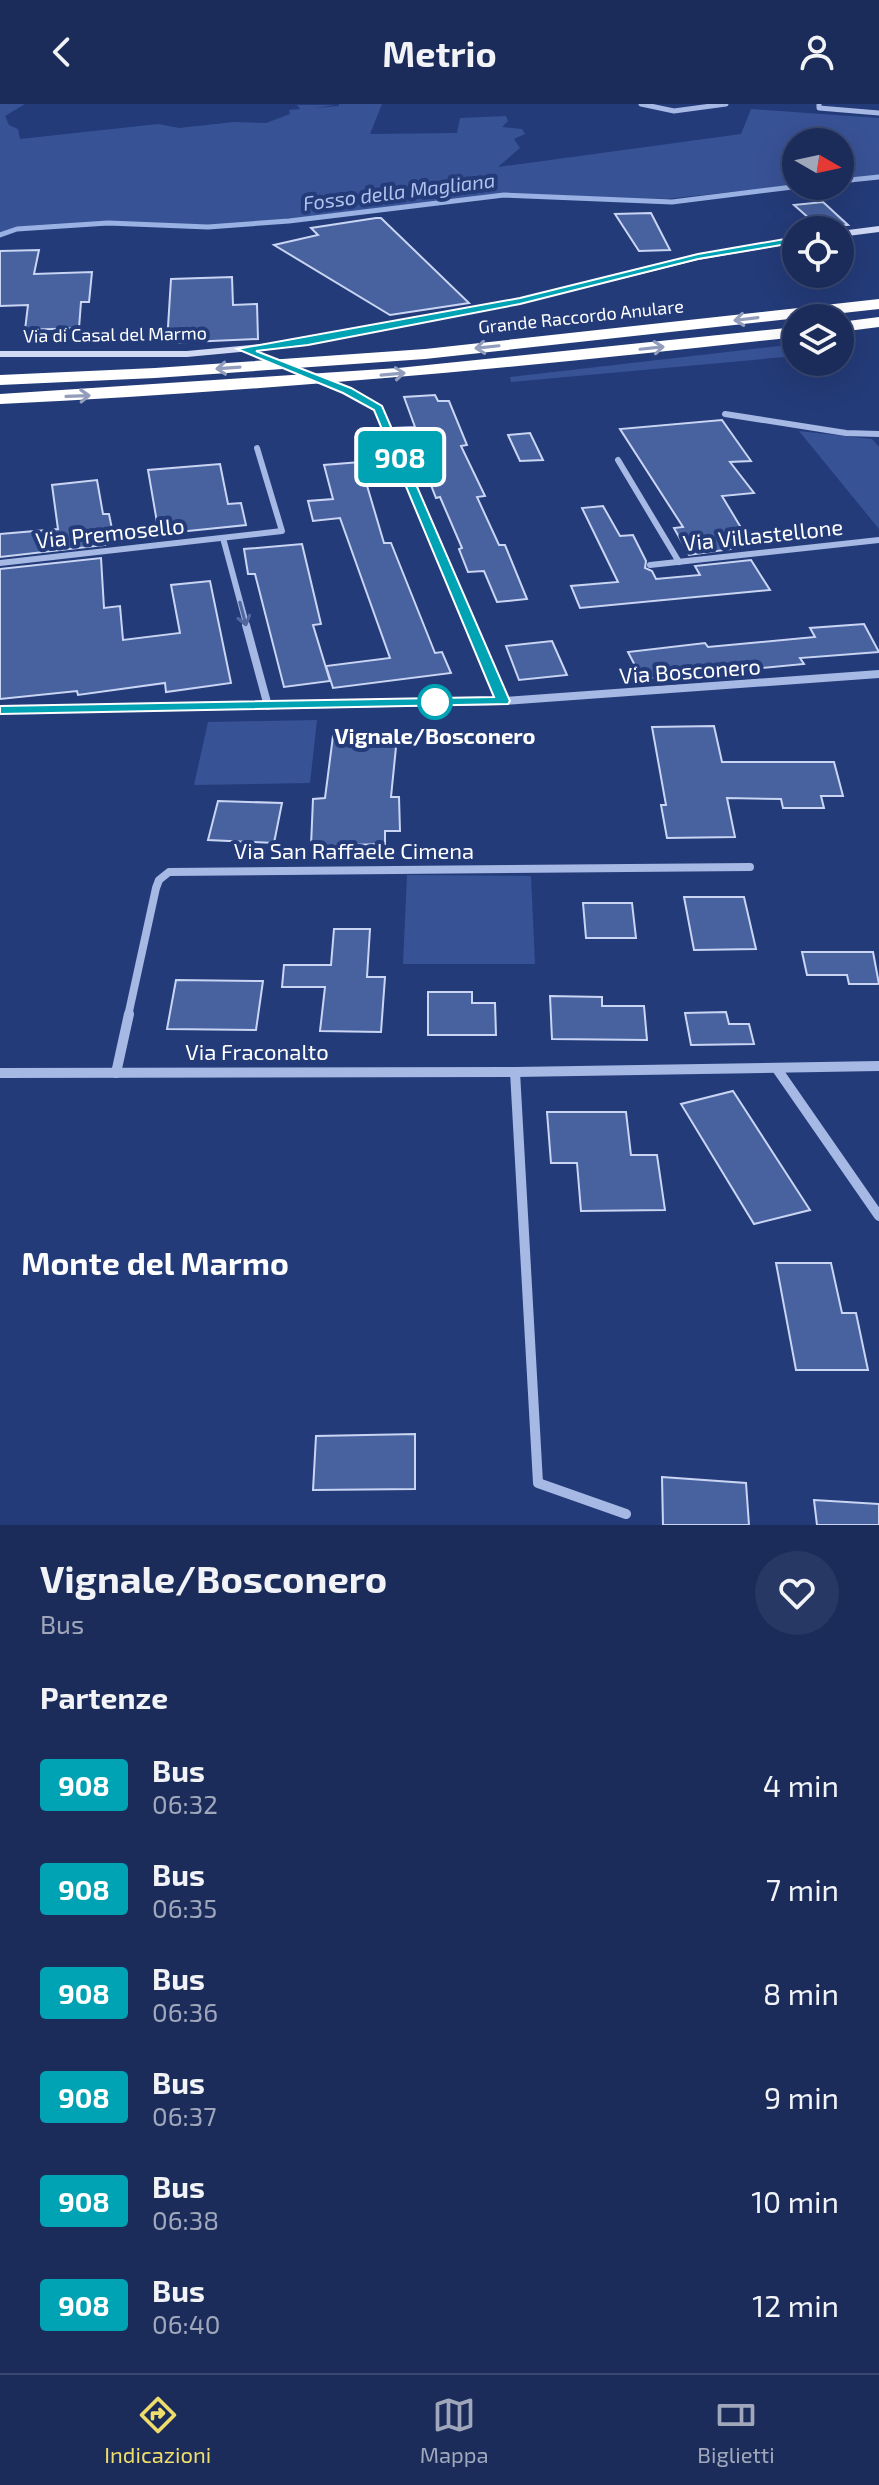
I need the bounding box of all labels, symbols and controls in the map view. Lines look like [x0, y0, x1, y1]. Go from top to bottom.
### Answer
icon: back [40, 30, 84, 74]
icon: person [795, 30, 839, 74]
text: Metrio [382, 31, 497, 74]
north arrow [782, 128, 854, 200]
map controls [782, 128, 854, 376]
water label: Fosso della Magliana [301, 167, 496, 215]
button: locate [782, 216, 854, 288]
street label: Grande Raccordo Anulare [477, 294, 685, 338]
button: layers [782, 304, 854, 376]
one-way arrow [733, 312, 760, 327]
street label: Via di Casal del Marmo [23, 321, 207, 347]
one-way arrow [474, 340, 501, 355]
one-way arrow [638, 341, 665, 356]
one-way arrow [215, 361, 242, 376]
one-way arrow [379, 366, 406, 381]
one-way arrow [64, 388, 91, 403]
line badge: 908 [354, 431, 446, 483]
text: 908 [374, 440, 426, 474]
street label: Via Premosello [34, 511, 186, 553]
street label: Via Villastellone [682, 513, 844, 555]
one-way arrow [237, 600, 252, 626]
street label: Via Bosconero [618, 652, 762, 688]
marker: Vignale/Bosconero [418, 685, 452, 719]
place label: Vignale/Bosconero [335, 722, 535, 748]
street label: Via San Raffaele Cimena [234, 837, 474, 863]
street label: Via Fraconalto [185, 1038, 329, 1064]
district label: Monte del Marmo [21, 1243, 289, 1281]
button: heart [755, 1551, 839, 1635]
text: Vignale/Bosconero [40, 1555, 387, 1601]
text: Bus [40, 1608, 84, 1639]
text: Partenze [40, 1679, 168, 1715]
text: Bus [152, 1752, 205, 1788]
text: 4 min [763, 1767, 839, 1803]
text: 908 [58, 1768, 110, 1802]
text: 06:32 [152, 1788, 218, 1819]
text: Bus [152, 1856, 205, 1892]
text: 7 min [766, 1871, 839, 1907]
text: 908 [58, 1872, 110, 1906]
text: 06:35 [152, 1892, 217, 1923]
text: Bus [152, 1960, 205, 1996]
text: 8 min [763, 1975, 839, 2011]
text: 908 [58, 1976, 110, 2010]
text: 06:36 [152, 1996, 218, 2027]
text: Bus [152, 2064, 205, 2100]
text: 9 min [764, 2079, 839, 2115]
text: 908 [58, 2080, 110, 2114]
text: 06:37 [152, 2100, 216, 2131]
text: Bus [152, 2168, 205, 2204]
text: 10 min [751, 2183, 839, 2219]
text: 908 [58, 2184, 110, 2218]
text: 06:38 [152, 2204, 219, 2235]
text: Bus [152, 2272, 205, 2308]
text: 12 min [752, 2287, 839, 2323]
text: 908 [58, 2288, 110, 2322]
text: 06:40 [152, 2308, 220, 2339]
tab: Indicazioni [104, 2393, 211, 2467]
tab: Mappa [420, 2393, 489, 2467]
tab: Biglietti [697, 2393, 775, 2467]

